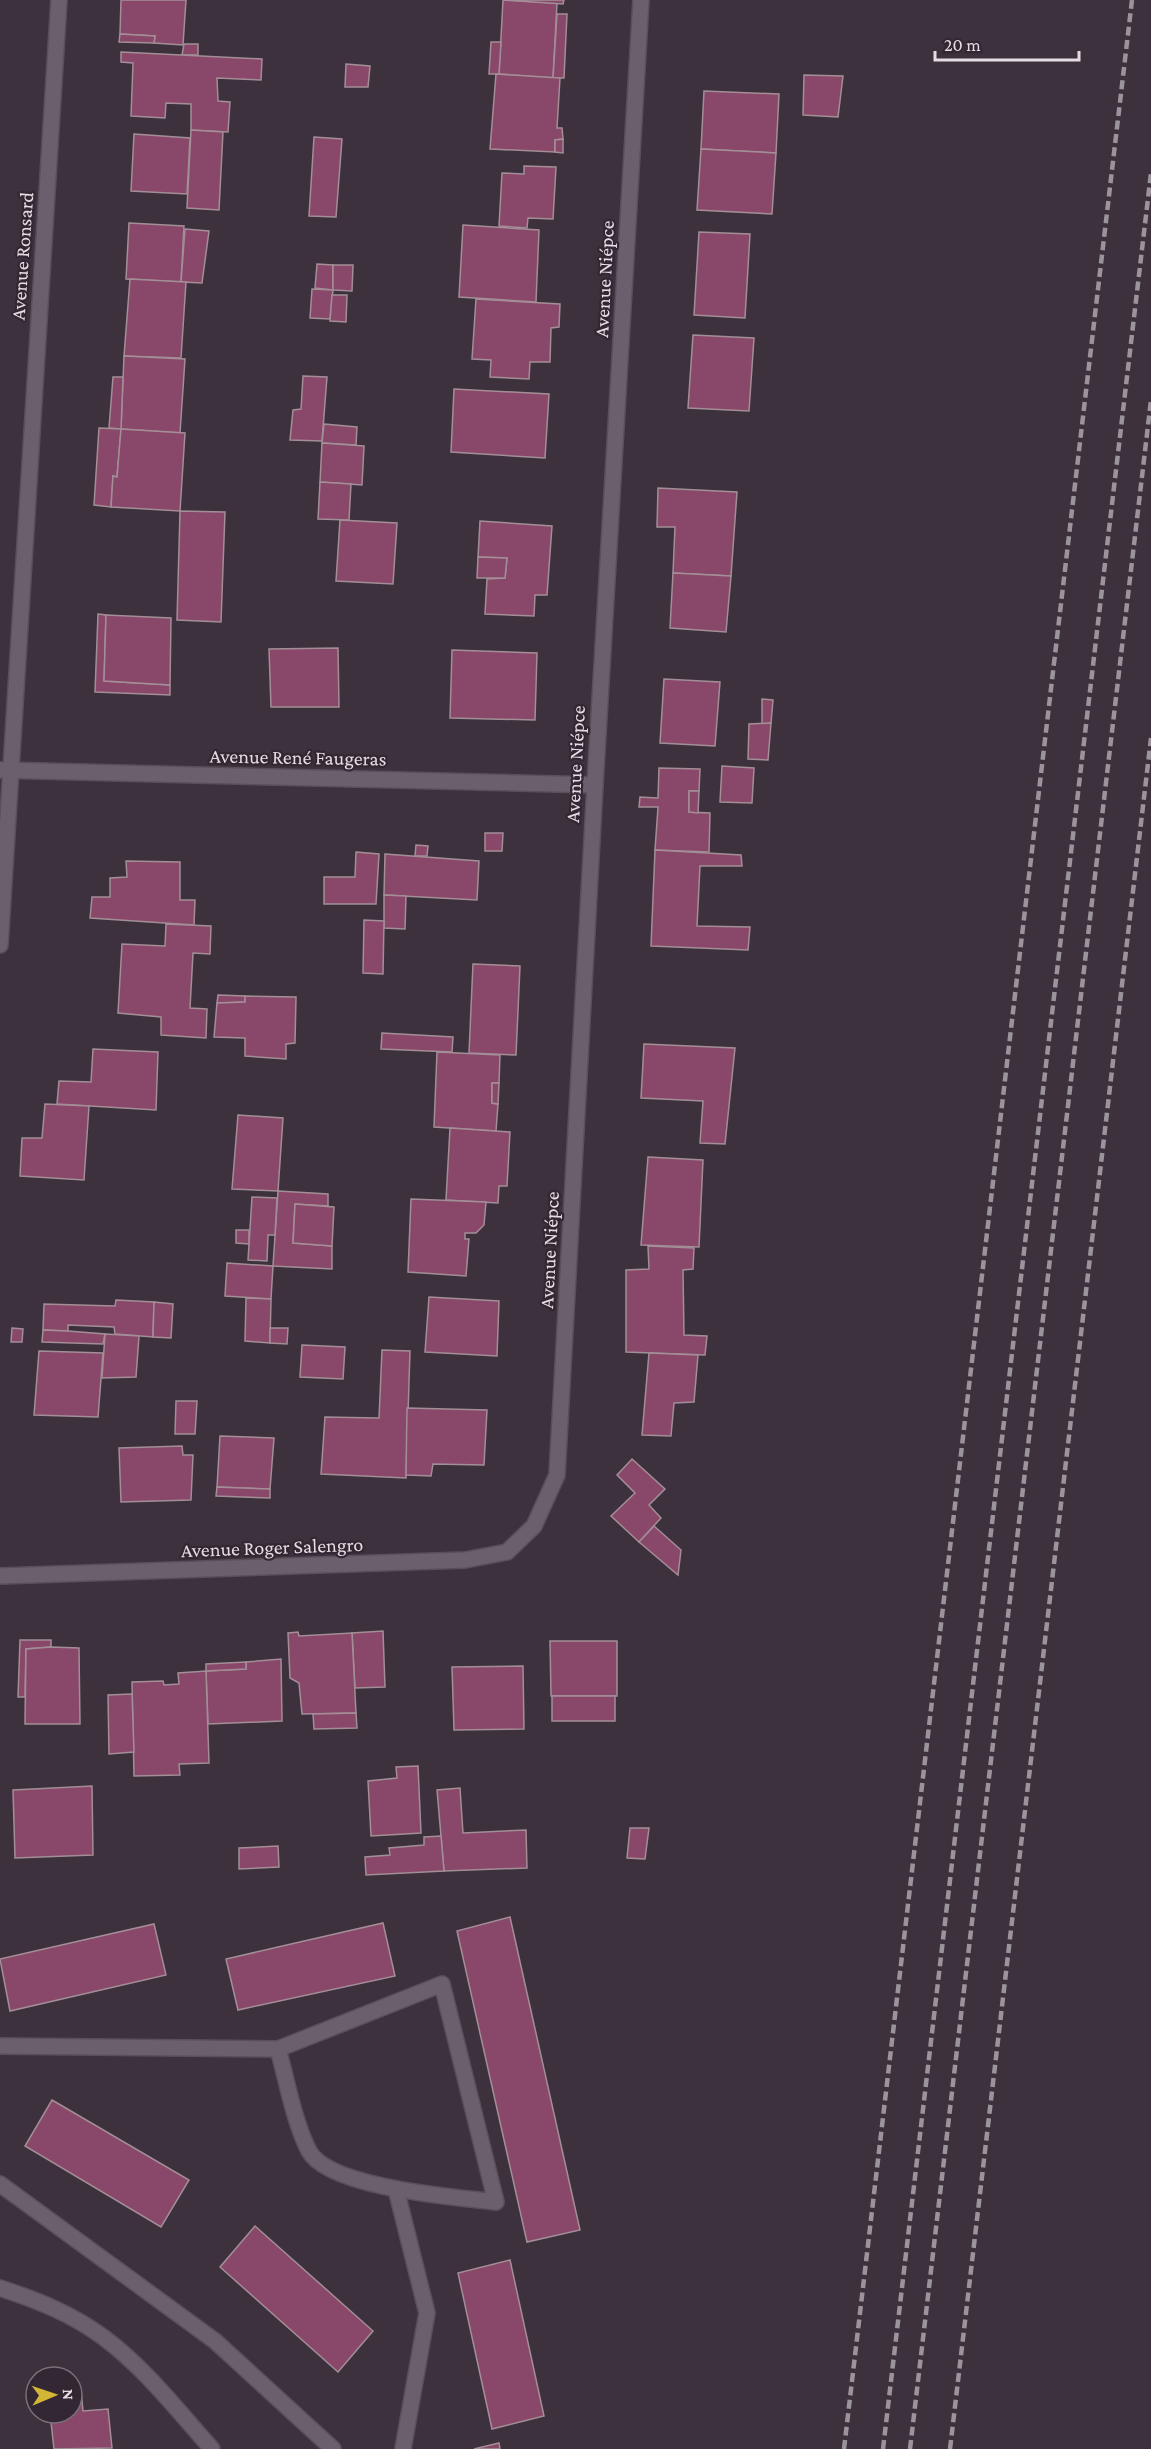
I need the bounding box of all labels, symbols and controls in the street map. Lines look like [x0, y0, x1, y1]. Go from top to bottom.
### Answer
scale bar [935, 24, 1079, 62]
text: 20 m [944, 35, 981, 55]
street label: Avenue Ronsard [7, 191, 37, 321]
street label: Avenue Niépce [590, 220, 619, 338]
street label: Avenue Niépce [561, 705, 590, 823]
street label: Avenue René Faugeras [209, 744, 387, 771]
street label: Avenue Niépce [535, 1191, 564, 1309]
street label: Avenue Roger Salengro [181, 1533, 364, 1562]
north arrow [24, 2365, 84, 2425]
text: N [60, 2389, 77, 2400]

